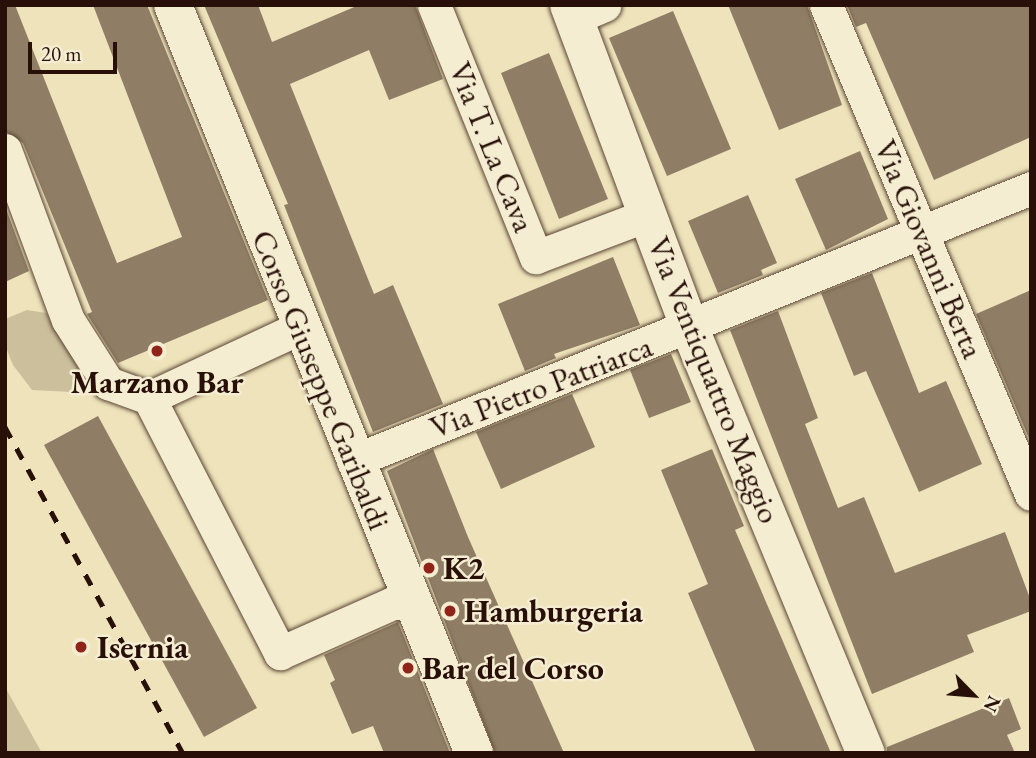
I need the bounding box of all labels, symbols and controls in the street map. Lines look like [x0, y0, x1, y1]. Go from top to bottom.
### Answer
scale bar [32, 28, 121, 72]
text: 20 m [41, 40, 82, 67]
street label: Via T. La Cava [441, 57, 543, 237]
street label: Via Giovanni Berta [866, 134, 992, 364]
street label: Corso Giuseppe Garibaldi [243, 225, 399, 535]
street label: Via Ventiquattro Maggio [639, 231, 789, 529]
street label: Via Pietro Patriarca [424, 327, 658, 447]
marker: Marzano Bar [149, 343, 165, 359]
place label: Marzano Bar [70, 363, 244, 401]
place label: K2 [443, 549, 484, 587]
marker: K2 [421, 560, 437, 576]
place label: Hamburgeria [464, 592, 643, 630]
marker: Hamburgeria [442, 603, 458, 619]
place label: Isernia [97, 628, 188, 666]
marker: Isernia [71, 637, 91, 657]
place label: Bar del Corso [422, 649, 604, 687]
marker: Bar del Corso [400, 660, 416, 676]
north arrow [938, 660, 1008, 730]
text: N [978, 692, 1007, 716]

